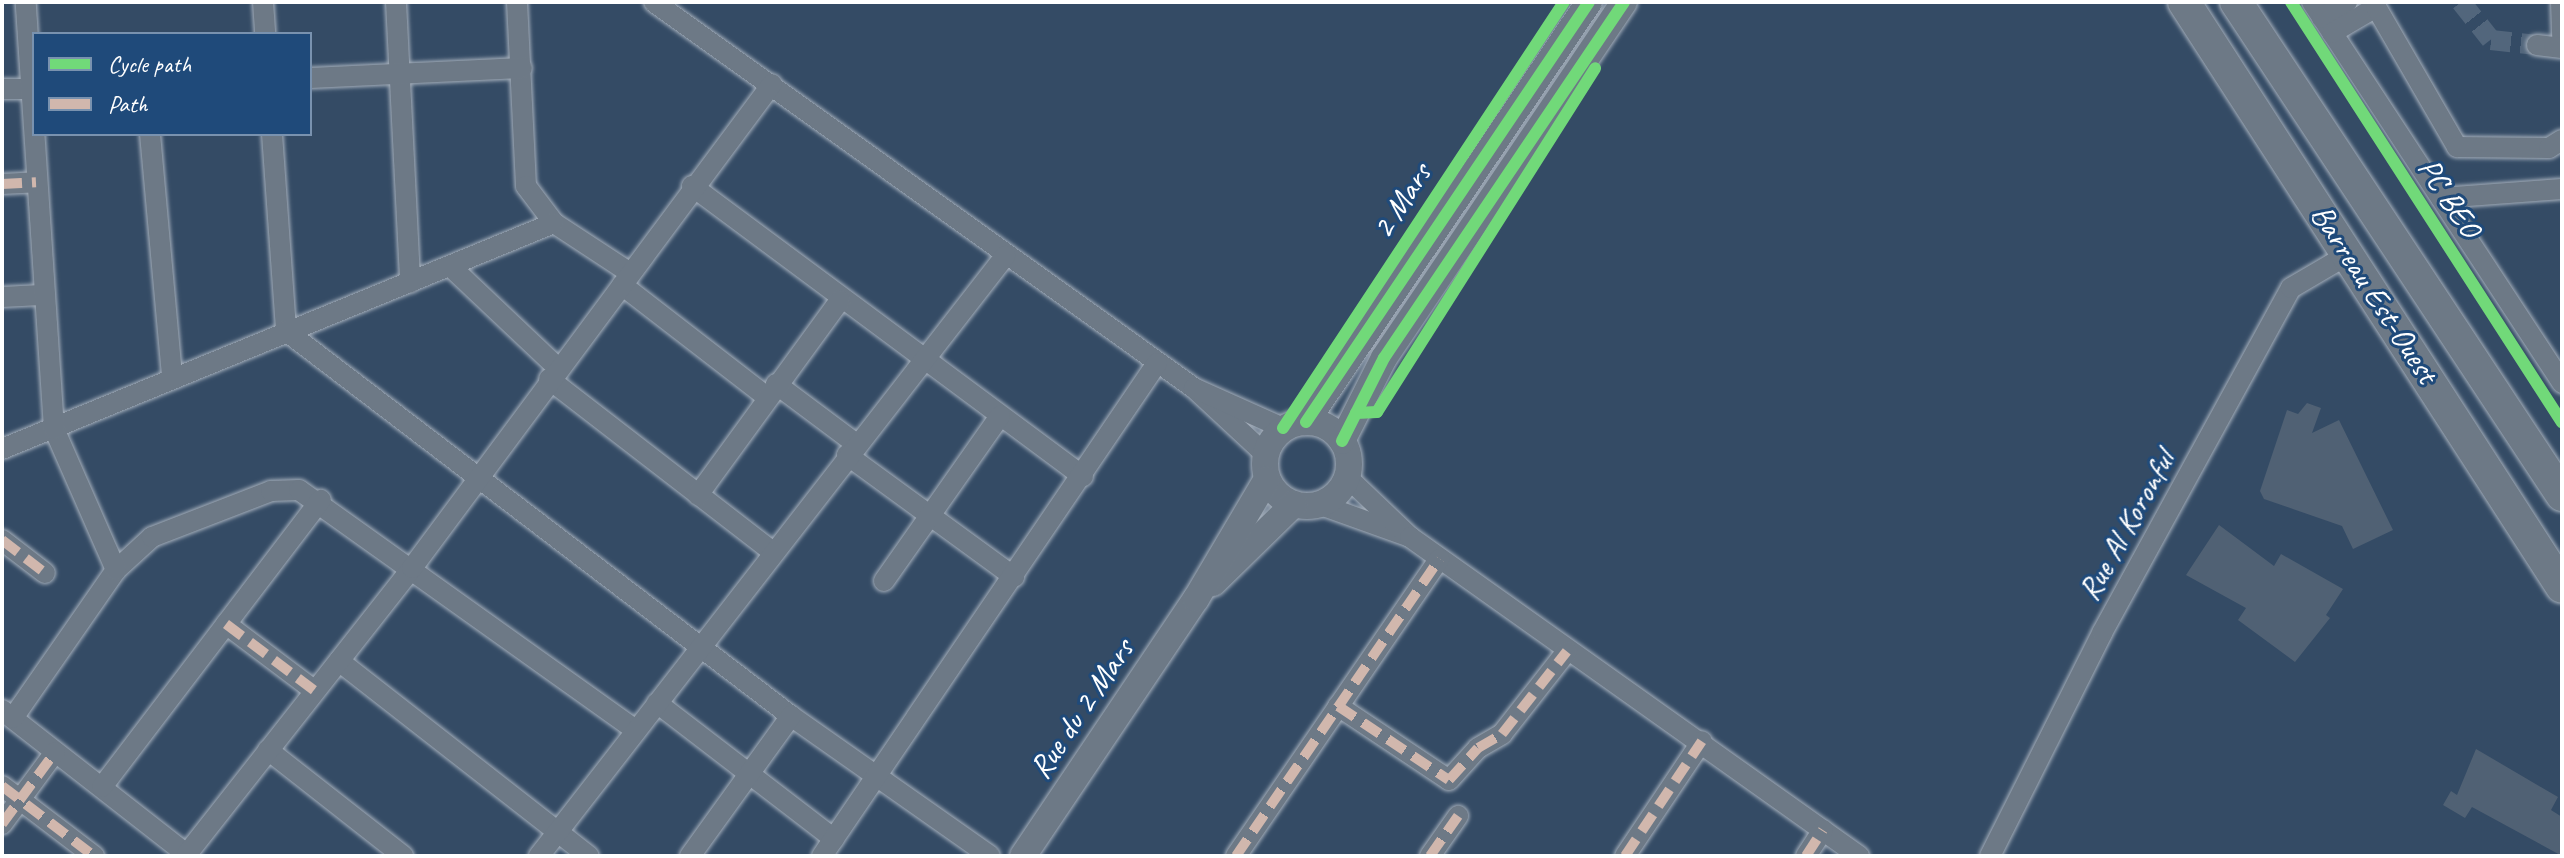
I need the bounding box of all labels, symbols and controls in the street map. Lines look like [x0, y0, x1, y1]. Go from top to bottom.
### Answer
legend [32, 32, 312, 136]
text: Cycle path [108, 49, 191, 79]
text: Path [108, 89, 148, 119]
street label: PC BEO [2409, 151, 2489, 245]
street label: 2 Mars [1364, 156, 1440, 246]
street label: Barreau Est-Ouest [2302, 197, 2446, 391]
street label: Rue Al Koronful [2070, 445, 2184, 607]
street label: Rue du 2 Mars [1021, 632, 1143, 786]

